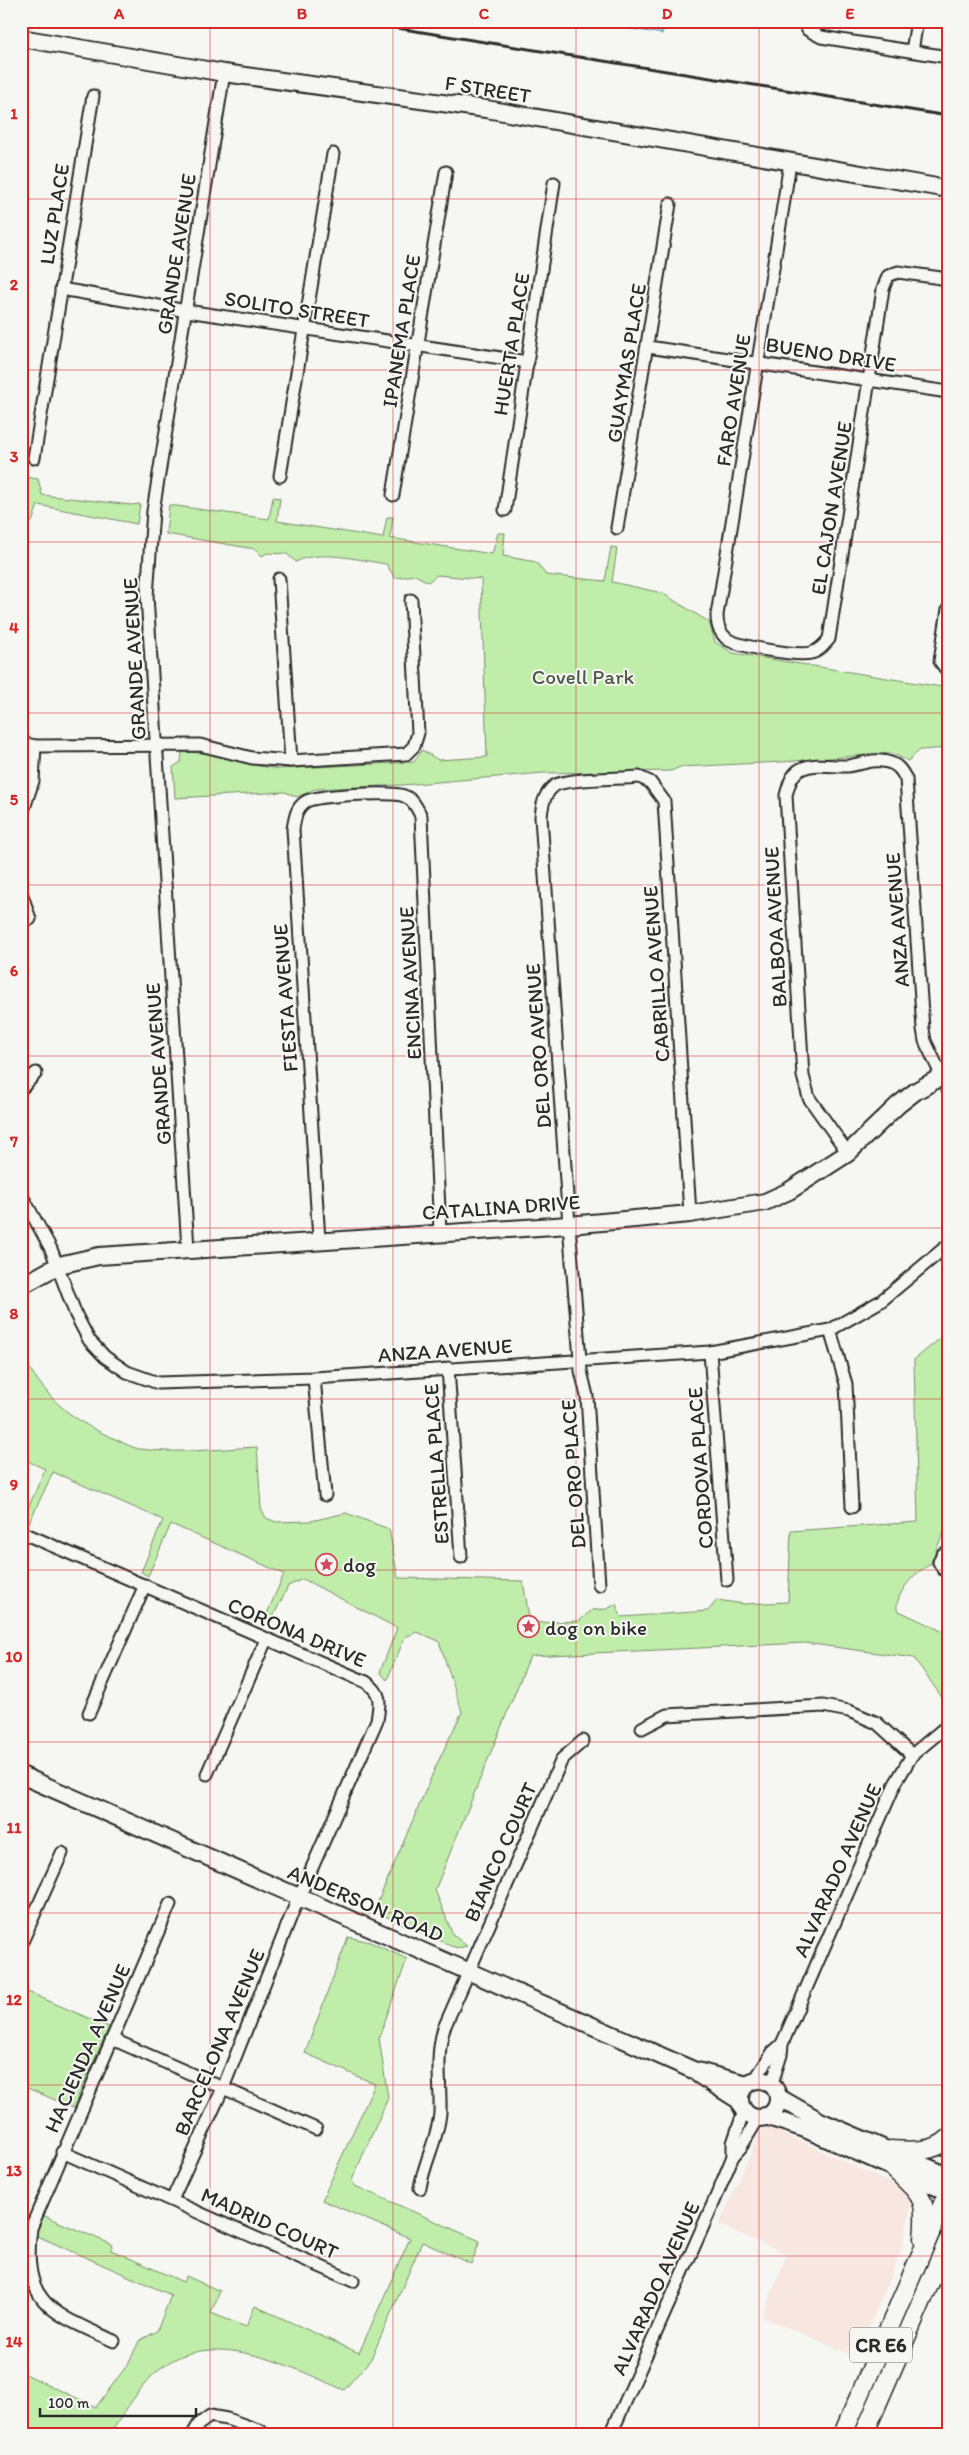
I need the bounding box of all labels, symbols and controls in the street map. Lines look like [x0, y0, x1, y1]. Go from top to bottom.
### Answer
text: A [113, 4, 125, 23]
text: B [297, 4, 308, 23]
text: C [479, 4, 490, 23]
text: D [662, 4, 673, 23]
text: E [846, 4, 855, 23]
street label: F STREET [443, 70, 533, 108]
text: 1 [10, 104, 18, 123]
street label: LUZ PLACE [34, 162, 74, 266]
street label: GRANDE AVENUE [151, 172, 201, 336]
street label: IPANEMA PLACE [377, 253, 425, 409]
street label: HUERTA PLACE [487, 270, 535, 417]
text: 2 [10, 275, 19, 294]
street label: GUAYMAS PLACE [601, 281, 651, 445]
street label: SOLITO STREET [223, 285, 371, 333]
street label: BUENO DRIVE [764, 331, 898, 377]
street label: FARO AVENUE [710, 332, 756, 468]
street label: EL CAJON AVENUE [805, 419, 857, 597]
text: 3 [10, 447, 19, 466]
street label: GRANDE AVENUE [117, 577, 151, 741]
text: 4 [9, 618, 19, 637]
park label: Covell Park [532, 664, 635, 689]
text: 5 [10, 790, 19, 809]
street label: BALBOA AVENUE [758, 846, 792, 1008]
street label: ANZA AVENUE [880, 852, 914, 988]
street label: CABRILLO AVENUE [637, 885, 675, 1063]
street label: ENCINA AVENUE [393, 906, 427, 1060]
street label: FIESTA AVENUE [267, 923, 303, 1073]
text: 6 [10, 961, 19, 980]
street label: DEL ORO AVENUE [520, 963, 556, 1129]
street label: GRANDE AVENUE [140, 982, 176, 1146]
text: 7 [9, 1132, 18, 1151]
street label: CATALINA DRIVE [421, 1189, 581, 1225]
text: 8 [10, 1304, 19, 1323]
street label: ANZA AVENUE [377, 1333, 513, 1367]
street label: ESTRELLA PLACE [418, 1383, 454, 1545]
street label: CORDOVA PLACE [682, 1386, 718, 1550]
street label: DEL ORO PLACE [555, 1398, 591, 1550]
text: 9 [10, 1475, 18, 1494]
place icon: dog [315, 1552, 339, 1576]
place label: dog [343, 1552, 376, 1577]
street label: CORONA DRIVE [224, 1592, 370, 1673]
place icon: dog on bike [517, 1615, 541, 1639]
place label: dog on bike [545, 1615, 647, 1640]
text: 10 [5, 1647, 23, 1666]
street label: BIANCO COURT [458, 1778, 542, 1926]
street label: ALVARADO AVENUE [787, 1779, 887, 1961]
text: 11 [7, 1818, 22, 1837]
street label: ANDERSON ROAD [284, 1859, 448, 1947]
street label: BARCELONA AVENUE [168, 1945, 270, 2139]
street label: HACIENDA AVENUE [39, 1960, 136, 2136]
text: 12 [6, 1990, 23, 2009]
text: 13 [6, 2161, 22, 2180]
street label: MADRID COURT [198, 2182, 343, 2265]
street label: ALVARADO AVENUE [605, 2197, 705, 2379]
road number: CR E6 [850, 2328, 912, 2362]
text: 14 [5, 2332, 23, 2351]
scale bar [40, 2385, 196, 2417]
text: 100 m [48, 2394, 90, 2412]

